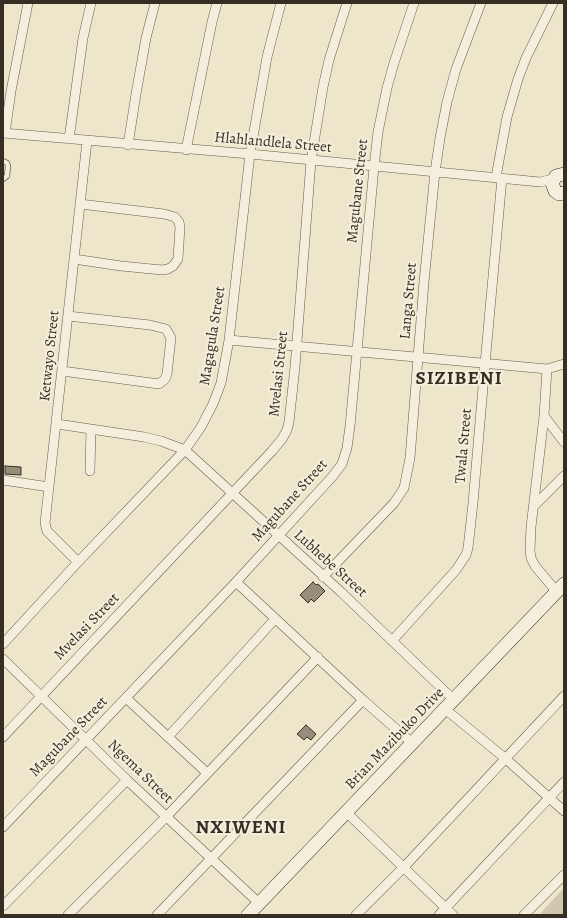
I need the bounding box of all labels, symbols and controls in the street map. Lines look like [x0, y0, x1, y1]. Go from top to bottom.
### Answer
street label: Hlahlandlela Street [214, 129, 332, 157]
street label: Magubane Street [344, 138, 372, 244]
street label: Langa Street [397, 262, 421, 340]
street label: Magagula Street [196, 285, 230, 387]
street label: Ketwayo Street [36, 310, 64, 402]
street label: Mvelasi Street [266, 330, 292, 418]
district label: SIZIBENI [415, 368, 503, 390]
street label: Twala Street [452, 408, 476, 484]
street label: Magubane Street [248, 456, 332, 546]
street label: Lubhebe Street [290, 526, 370, 602]
street label: Mvelasi Street [51, 590, 123, 664]
street label: Brian Mazibuko Drive [342, 684, 448, 794]
street label: Magubane Street [26, 693, 112, 781]
street label: Ngema Street [104, 736, 176, 808]
district label: NXIWENI [195, 817, 287, 839]

